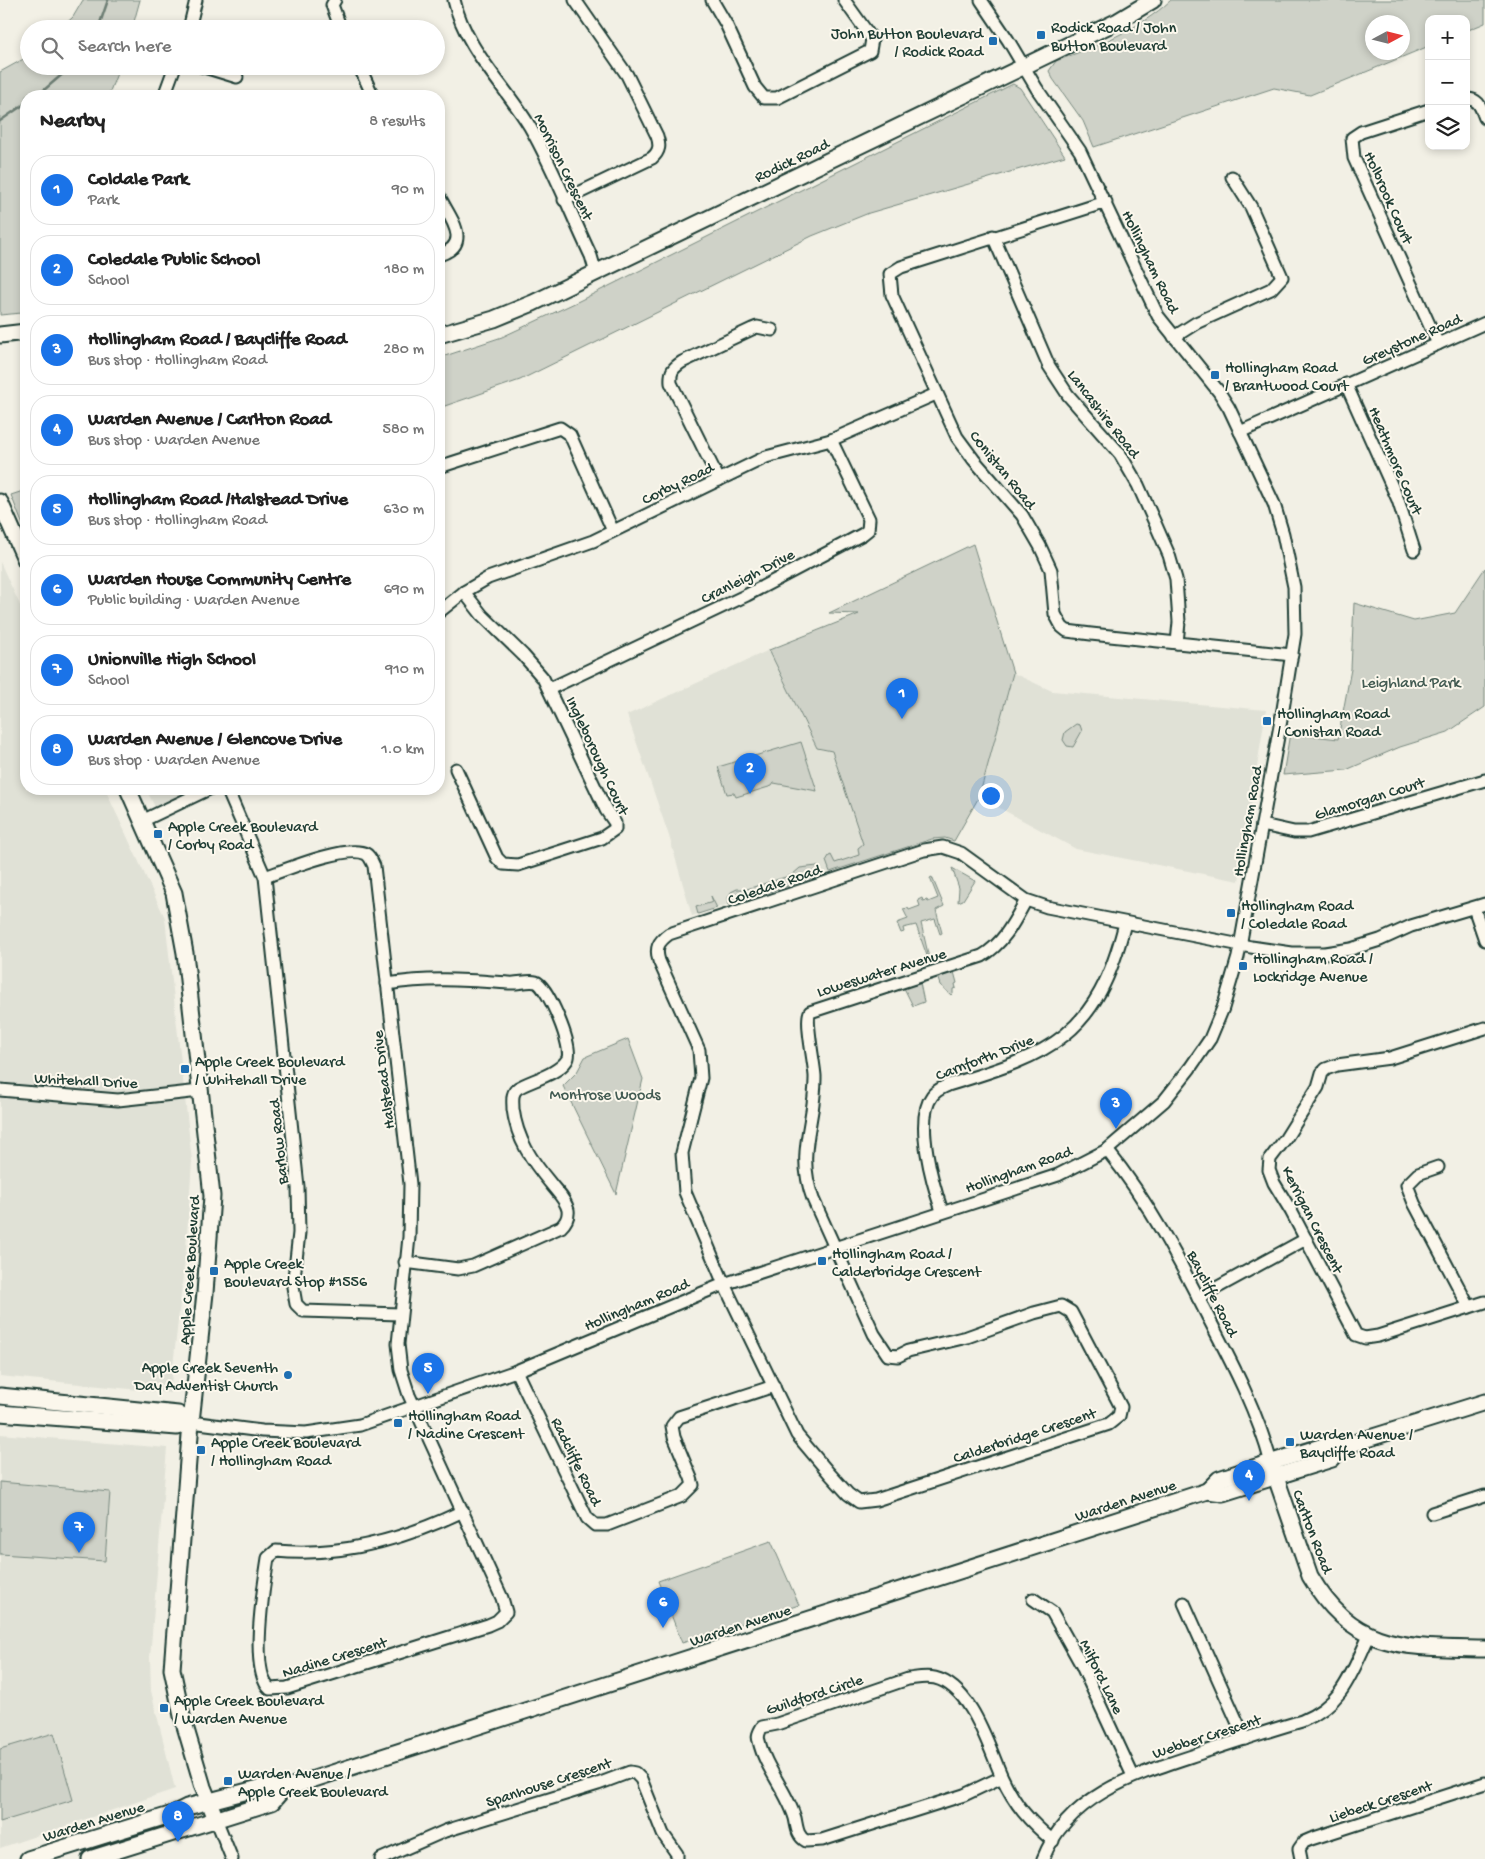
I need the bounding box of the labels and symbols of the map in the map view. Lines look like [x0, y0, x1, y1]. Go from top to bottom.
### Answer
north arrow [1365, 15, 1410, 60]
place label: Rodick Road / John Button Boulevard [1050, 20, 1177, 57]
place label: John Button Boulevard / Rodick Road [831, 26, 985, 63]
marker: Rodick Road / John Button Boulevard [1035, 29, 1047, 41]
marker: John Button Boulevard / Rodick Road [987, 35, 999, 47]
street label: Morrison Crescent [528, 111, 596, 225]
street label: Rodick Road [752, 135, 834, 188]
street label: Holbrook Court [1358, 149, 1416, 249]
street label: Hollingham Road [1116, 208, 1183, 319]
street label: Greystone Road [1360, 310, 1467, 372]
place label: Hollingham Road / Brantwood Court [1225, 360, 1350, 397]
street label: Lancashire Road [1062, 367, 1144, 465]
marker: Hollingham Road / Brantwood Court [1209, 369, 1221, 381]
street label: Heathmore Court [1362, 405, 1426, 520]
street label: Conistan Road [964, 428, 1040, 516]
street label: Corby Road [639, 459, 719, 511]
street label: Cranleigh Drive [699, 546, 799, 610]
park label: Leighland Park [1362, 675, 1462, 694]
pin: 1 [886, 678, 918, 719]
street label: Ingleborough Court [560, 694, 632, 820]
place label: Hollingham Road / Conistan Road [1277, 706, 1391, 743]
marker: Hollingham Road / Conistan Road [1261, 715, 1273, 727]
pin: 2 [734, 753, 766, 794]
street label: Hollingham Road [1230, 763, 1269, 879]
street label: Glamorgan Court [1313, 774, 1429, 826]
your location [978, 783, 1004, 809]
place label: Apple Creek Boulevard / Corby Road [168, 819, 319, 856]
marker: Apple Creek Boulevard / Corby Road [152, 828, 164, 840]
street label: Coledale Road [726, 861, 826, 911]
place label: Hollingham Road / Coledale Road [1241, 898, 1355, 935]
marker: Hollingham Road / Coledale Road [1225, 907, 1237, 919]
street label: Loweswater Avenue [815, 945, 950, 1003]
place label: Hollingham Road / Lockridge Avenue [1253, 951, 1373, 988]
marker: Hollingham Road / Lockridge Avenue [1237, 960, 1249, 972]
street label: Halstead Drive [370, 1028, 401, 1130]
street label: Carnforth Drive [934, 1032, 1038, 1087]
place label: Apple Creek Boulevard / Whitehall Drive [195, 1054, 346, 1091]
marker: Apple Creek Boulevard / Whitehall Drive [179, 1063, 191, 1075]
street label: Whitehall Drive [34, 1070, 139, 1095]
park label: Montrose Woods [550, 1087, 662, 1106]
pin: 3 [1100, 1088, 1132, 1129]
street label: Barlow Road [266, 1096, 295, 1186]
street label: Hollingham Road [963, 1143, 1077, 1199]
street label: Kerrigan Crescent [1276, 1164, 1347, 1279]
street label: Apple Creek Boulevard [177, 1194, 206, 1345]
place label: Hollingham Road / Calderbridge Crescent [832, 1246, 982, 1283]
street label: Baycliffe Road [1181, 1247, 1241, 1342]
marker: Hollingham Road / Calderbridge Crescent [816, 1255, 828, 1267]
place label: Apple Creek Boulevard Stop #1556 [223, 1256, 368, 1293]
marker: Apple Creek Boulevard Stop #1556 [208, 1265, 220, 1277]
street label: Hollingham Road [582, 1275, 694, 1337]
pin: 5 [412, 1353, 444, 1394]
place label: Apple Creek Seventh Day Adventist Church [134, 1360, 278, 1397]
marker: Apple Creek Seventh Day Adventist Church [282, 1369, 294, 1381]
street label: Calderbridge Crescent [951, 1405, 1100, 1469]
place label: Hollingham Road / Nadine Crescent [408, 1408, 525, 1445]
street label: Radcliffe Road [545, 1415, 605, 1511]
marker: Hollingham Road / Nadine Crescent [392, 1417, 404, 1429]
place label: Warden Avenue / Baycliffe Road [1299, 1427, 1413, 1464]
place label: Apple Creek Boulevard / Hollingham Road [211, 1435, 362, 1472]
marker: Warden Avenue / Baycliffe Road [1284, 1436, 1296, 1448]
marker: Apple Creek Boulevard / Hollingham Road [195, 1444, 207, 1456]
pin: 4 [1233, 1460, 1265, 1501]
street label: Warden Avenue [1073, 1477, 1180, 1528]
street label: Carlton Road [1286, 1488, 1336, 1578]
pin: 7 [63, 1512, 95, 1553]
pin: 6 [647, 1587, 679, 1628]
street label: Warden Avenue [688, 1602, 795, 1653]
street label: Nadine Crescent [281, 1634, 391, 1684]
street label: Milford Lane [1074, 1637, 1126, 1719]
street label: Guildford Circle [764, 1671, 867, 1721]
place label: Apple Creek Boulevard / Warden Avenue [174, 1693, 325, 1730]
marker: Apple Creek Boulevard / Warden Avenue [158, 1702, 170, 1714]
street label: Webber Crescent [1151, 1711, 1265, 1765]
street label: Spanhouse Crescent [484, 1755, 615, 1814]
place label: Warden Avenue / Apple Creek Boulevard [238, 1766, 389, 1803]
marker: Warden Avenue / Apple Creek Boulevard [222, 1775, 234, 1787]
street label: Liebeck Crescent [1327, 1777, 1436, 1829]
street label: Warden Avenue [41, 1799, 148, 1848]
pin: 8 [162, 1801, 194, 1842]

